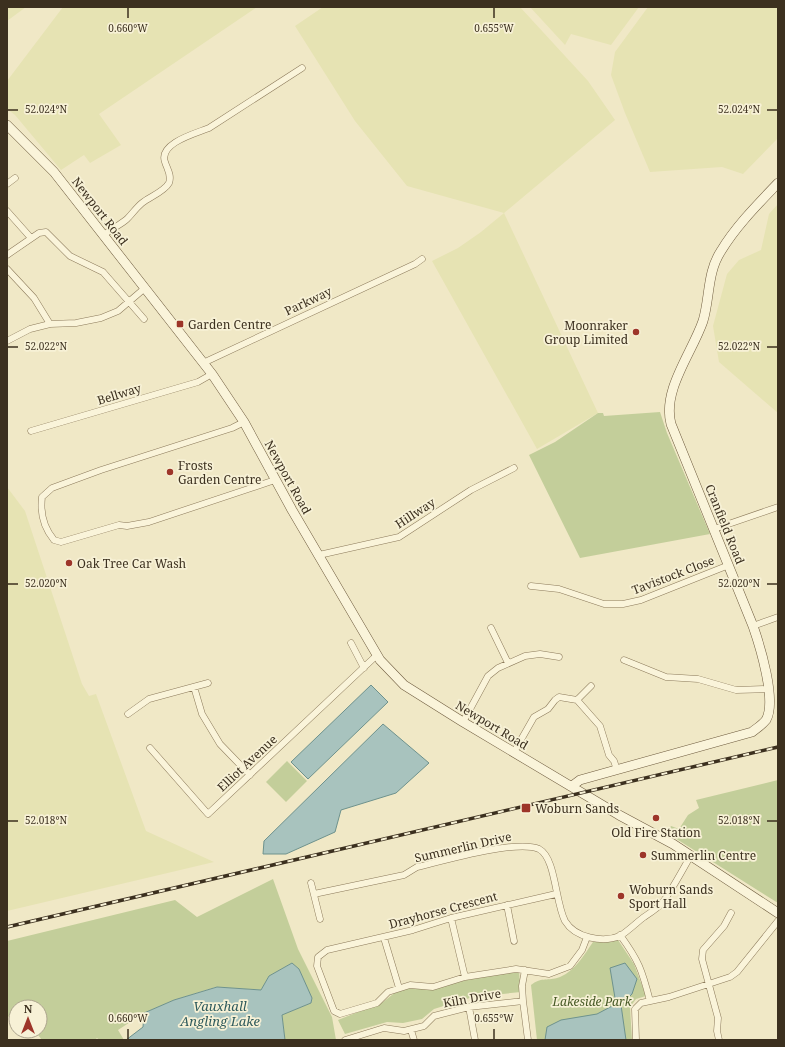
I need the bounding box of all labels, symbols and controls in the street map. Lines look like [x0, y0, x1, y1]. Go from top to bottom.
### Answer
text: 0.660°W [108, 21, 148, 35]
text: 0.655°W [474, 21, 514, 35]
text: 52.024°N [25, 102, 67, 116]
text: 52.024°N [718, 102, 760, 116]
street label: Newport Road [68, 173, 132, 249]
street label: Parkway [282, 283, 335, 319]
place label: Garden Centre [188, 316, 271, 333]
place label: Moonraker Group Limited [544, 317, 629, 348]
marker: Garden Centre [175, 319, 185, 329]
marker: Moonraker Group Limited [631, 327, 641, 337]
text: 52.022°N [25, 339, 67, 353]
text: 52.022°N [718, 339, 760, 353]
street label: Bellway [95, 379, 143, 409]
street label: Newport Road [261, 437, 316, 518]
place label: Frosts Garden Centre [178, 457, 261, 488]
marker: Frosts Garden Centre [165, 467, 175, 477]
street label: Cranfield Road [701, 482, 749, 567]
street label: Hillway [392, 494, 438, 532]
street label: Tavistock Close [629, 551, 717, 599]
place label: Oak Tree Car Wash [77, 555, 187, 572]
marker: Oak Tree Car Wash [64, 558, 74, 568]
text: 52.020°N [25, 576, 67, 590]
text: 52.020°N [718, 576, 760, 590]
street label: Newport Road [452, 697, 532, 754]
street label: Elliot Avenue [213, 731, 281, 795]
place label: Woburn Sands [535, 800, 619, 817]
marker: Woburn Sands [520, 802, 532, 814]
text: 52.018°N [25, 813, 67, 827]
marker: Old Fire Station [651, 813, 661, 823]
text: 52.018°N [718, 813, 760, 827]
place label: Old Fire Station [611, 824, 701, 841]
street label: Summerlin Drive [413, 828, 513, 866]
place label: Summerlin Centre [651, 847, 756, 864]
marker: Summerlin Centre [638, 850, 648, 860]
place label: Woburn Sands Sport Hall [629, 881, 713, 912]
street label: Drayhorse Crescent [387, 887, 499, 933]
marker: Woburn Sands Sport Hall [616, 891, 626, 901]
street label: Kiln Drive [442, 985, 502, 1011]
park label: Lakeside Park [552, 993, 633, 1010]
water label: Vauxhall Angling Lake [179, 997, 260, 1030]
north arrow [8, 999, 48, 1039]
text: N [24, 1001, 33, 1016]
text: 0.660°W [108, 1011, 148, 1025]
text: 0.655°W [474, 1011, 514, 1025]

